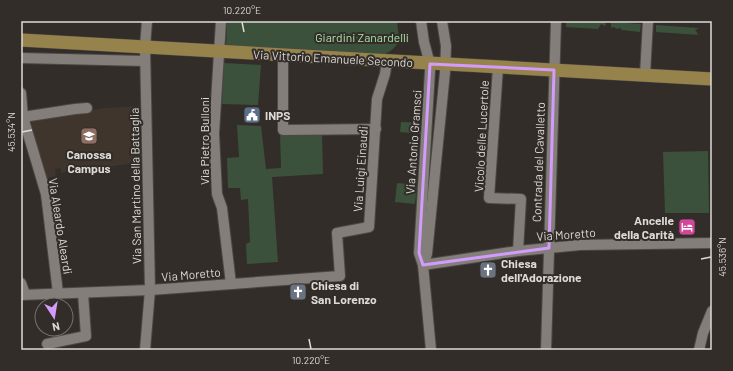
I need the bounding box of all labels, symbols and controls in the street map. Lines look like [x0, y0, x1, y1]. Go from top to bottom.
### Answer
text: 10.220°E [223, 4, 261, 16]
park label: Giardini Zanardelli [315, 30, 409, 44]
street label: Via Vittorio Emanuele Secondo [253, 47, 413, 69]
street label: Vicolo delle Lucertole [471, 80, 491, 192]
street label: Via Antonio Gramsci [402, 89, 424, 195]
street label: Via Pietro Bulloni [197, 97, 211, 185]
street label: Contrada del Cavalletto [529, 102, 547, 222]
public building icon: INPS [242, 105, 262, 125]
street label: Via San Martino della Battaglia [127, 108, 143, 264]
place label: INPS [265, 108, 290, 122]
text: 45.534°N [5, 112, 17, 152]
school or university icon: Canossa Campus [79, 126, 99, 146]
street label: Via Luigi Einaudi [350, 126, 370, 212]
place label: Canossa Campus [66, 147, 112, 175]
street label: Via Aleardo Aleardi [46, 177, 76, 275]
place label: Ancelle della Carità [614, 213, 674, 241]
hotel icon: Ancelle della Carità [677, 217, 697, 237]
street label: Via Moretto [536, 225, 596, 243]
text: 45.536°N [716, 237, 728, 277]
place label: Chiesa dell'Adorazione [501, 256, 582, 284]
church icon: Chiesa dell'Adorazione [478, 260, 498, 280]
street label: Via Moretto [161, 264, 221, 284]
place label: Chiesa di San Lorenzo [311, 278, 377, 306]
church icon: Chiesa di San Lorenzo [288, 282, 308, 302]
north arrow [34, 297, 74, 337]
text: N [51, 320, 61, 334]
text: 10.220°E [292, 354, 330, 366]

